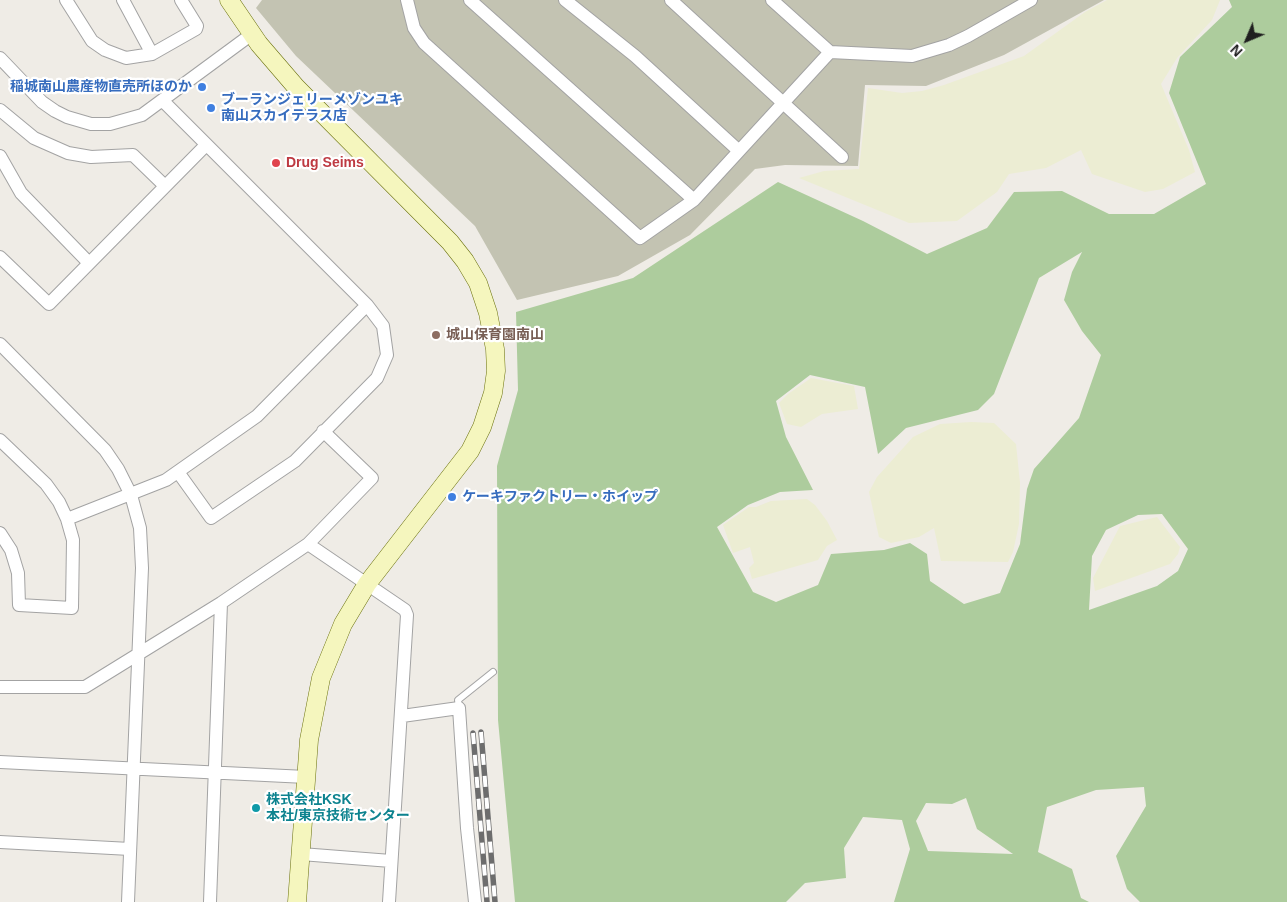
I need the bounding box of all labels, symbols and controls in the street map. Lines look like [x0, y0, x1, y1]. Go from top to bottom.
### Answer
north arrow [1222, 15, 1272, 65]
text: N [1227, 41, 1246, 60]
place label: 稲城南山農産物直売所ほのか [10, 79, 192, 95]
marker: 稲城南山農産物直売所ほのか [196, 81, 208, 93]
place label: ブーランジェリーメゾンユキ 南山スカイテラス店 [221, 92, 403, 124]
marker: ブーランジェリーメゾンユキ 南山スカイテラス店 [205, 102, 217, 114]
place label: Drug Seims [286, 155, 364, 171]
marker: Drug Seims [270, 157, 282, 169]
place label: 城山保育園南山 [446, 327, 544, 343]
marker: 城山保育園南山 [430, 329, 442, 341]
place label: ケーキファクトリー・ホイップ [462, 489, 658, 505]
marker: ケーキファクトリー・ホイップ [446, 491, 458, 503]
place label: 株式会社KSK 本社/東京技術センター [266, 792, 410, 824]
marker: 株式会社KSK 本社/東京技術センター [250, 802, 262, 814]

